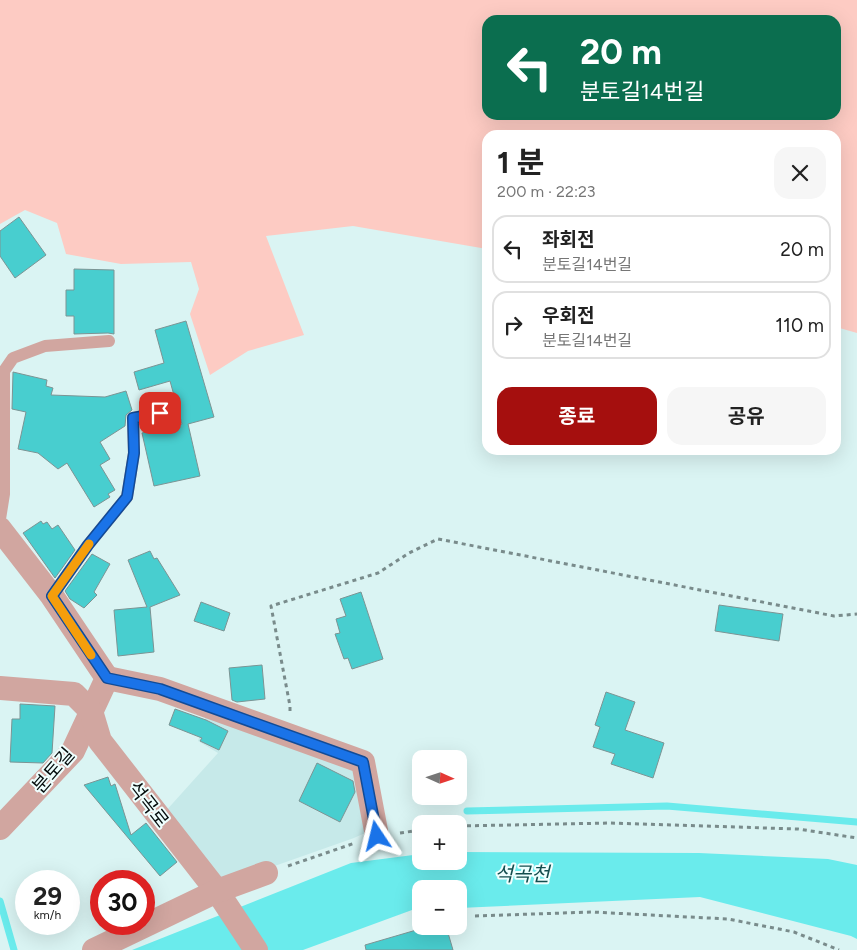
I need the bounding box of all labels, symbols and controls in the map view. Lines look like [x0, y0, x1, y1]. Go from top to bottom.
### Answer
text: 20 m [580, 31, 662, 73]
icon: left [497, 35, 562, 100]
text: 분토길14번길 [580, 78, 704, 105]
text: 1 분 [497, 144, 544, 181]
button: close [774, 147, 826, 199]
text: 200 m · 22:23 [497, 182, 596, 201]
text: 좌회전 [542, 228, 594, 251]
icon: left [499, 235, 527, 263]
text: 20 m [780, 238, 824, 261]
text: 분토길14번길 [542, 255, 632, 274]
text: 우회전 [542, 304, 594, 327]
icon: right [499, 311, 527, 339]
text: 110 m [775, 314, 824, 337]
text: 분토길14번길 [542, 331, 632, 350]
button: 종료 [497, 387, 657, 445]
button: 공유 [667, 387, 826, 445]
pin [139, 392, 181, 434]
icon: arrive [146, 399, 174, 427]
street label: 분토길 [27, 743, 79, 798]
north arrow [412, 750, 468, 805]
map controls [412, 750, 467, 935]
street label: 석곡로 [123, 777, 174, 832]
position arrow [350, 809, 402, 861]
button: + [412, 815, 467, 870]
water label: 석곡천 [494, 862, 552, 886]
speed limit sign: 30 [90, 870, 155, 935]
button: − [412, 880, 467, 935]
text: 29 [33, 881, 62, 911]
text: km/h [34, 908, 61, 922]

